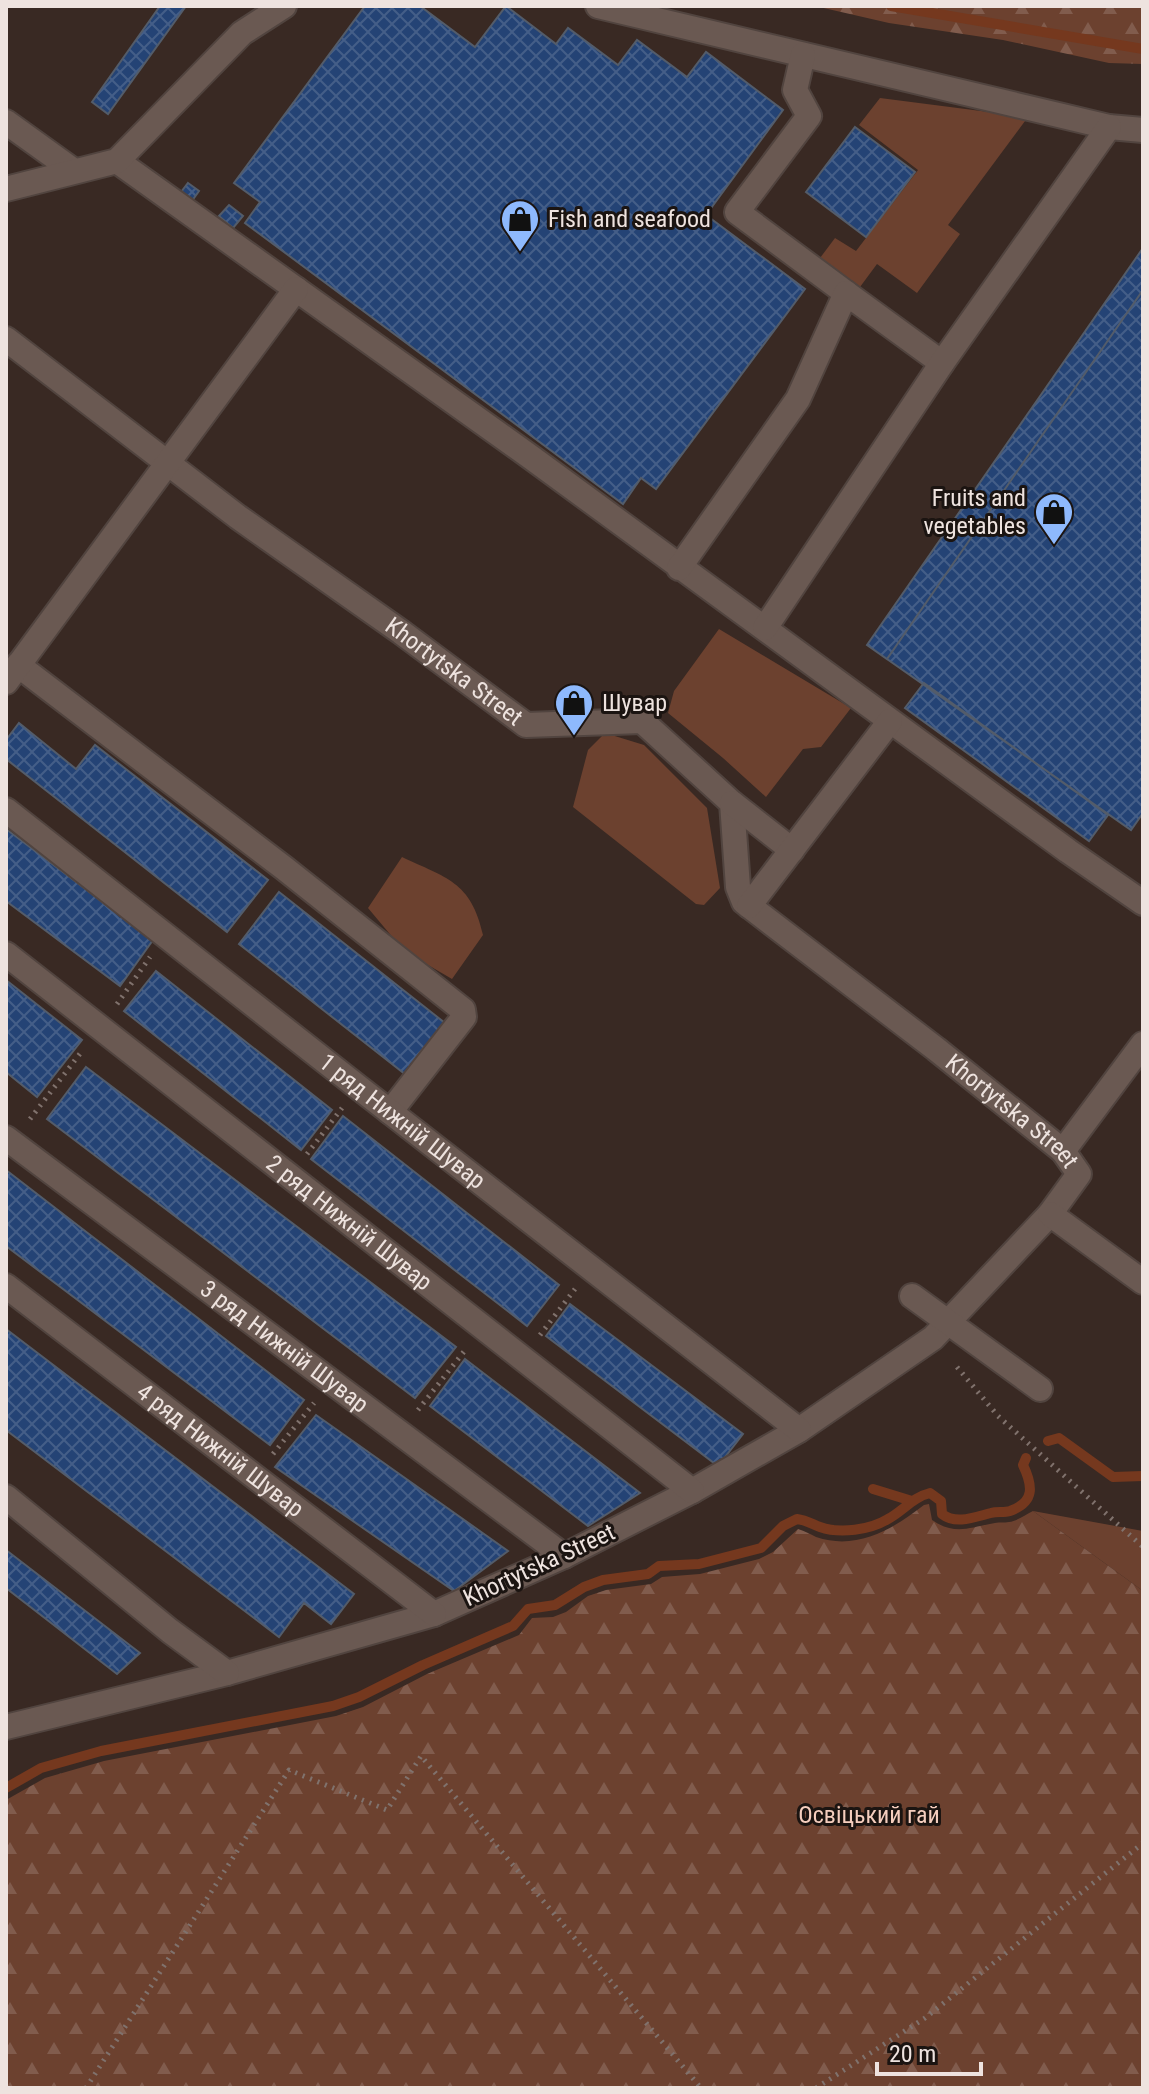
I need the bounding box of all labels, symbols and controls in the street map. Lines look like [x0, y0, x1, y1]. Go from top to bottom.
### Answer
shop icon: Fish and seafood [499, 198, 541, 253]
place label: Fish and seafood [548, 205, 711, 233]
place label: Fruits and vegetables [923, 484, 1026, 540]
shop icon: Fruits and vegetables [1033, 491, 1075, 546]
street label: Khortytska Street [380, 611, 528, 732]
shop icon: Шувар [553, 682, 595, 737]
place label: Шувар [602, 689, 667, 717]
street label: 1 ряд Нижній Шувар [314, 1048, 491, 1195]
street label: Khortytska Street [940, 1048, 1084, 1173]
street label: 2 ряд Нижній Шувар [261, 1149, 438, 1296]
street label: 3 ряд Нижній Шувар [195, 1275, 374, 1419]
street label: 4 ряд Нижній Шувар [131, 1377, 309, 1523]
street label: Khortytska Street [459, 1518, 619, 1612]
park label: Освіцький гай [798, 1801, 940, 1829]
scale bar [877, 2026, 981, 2076]
text: 20 m [889, 2040, 936, 2068]

